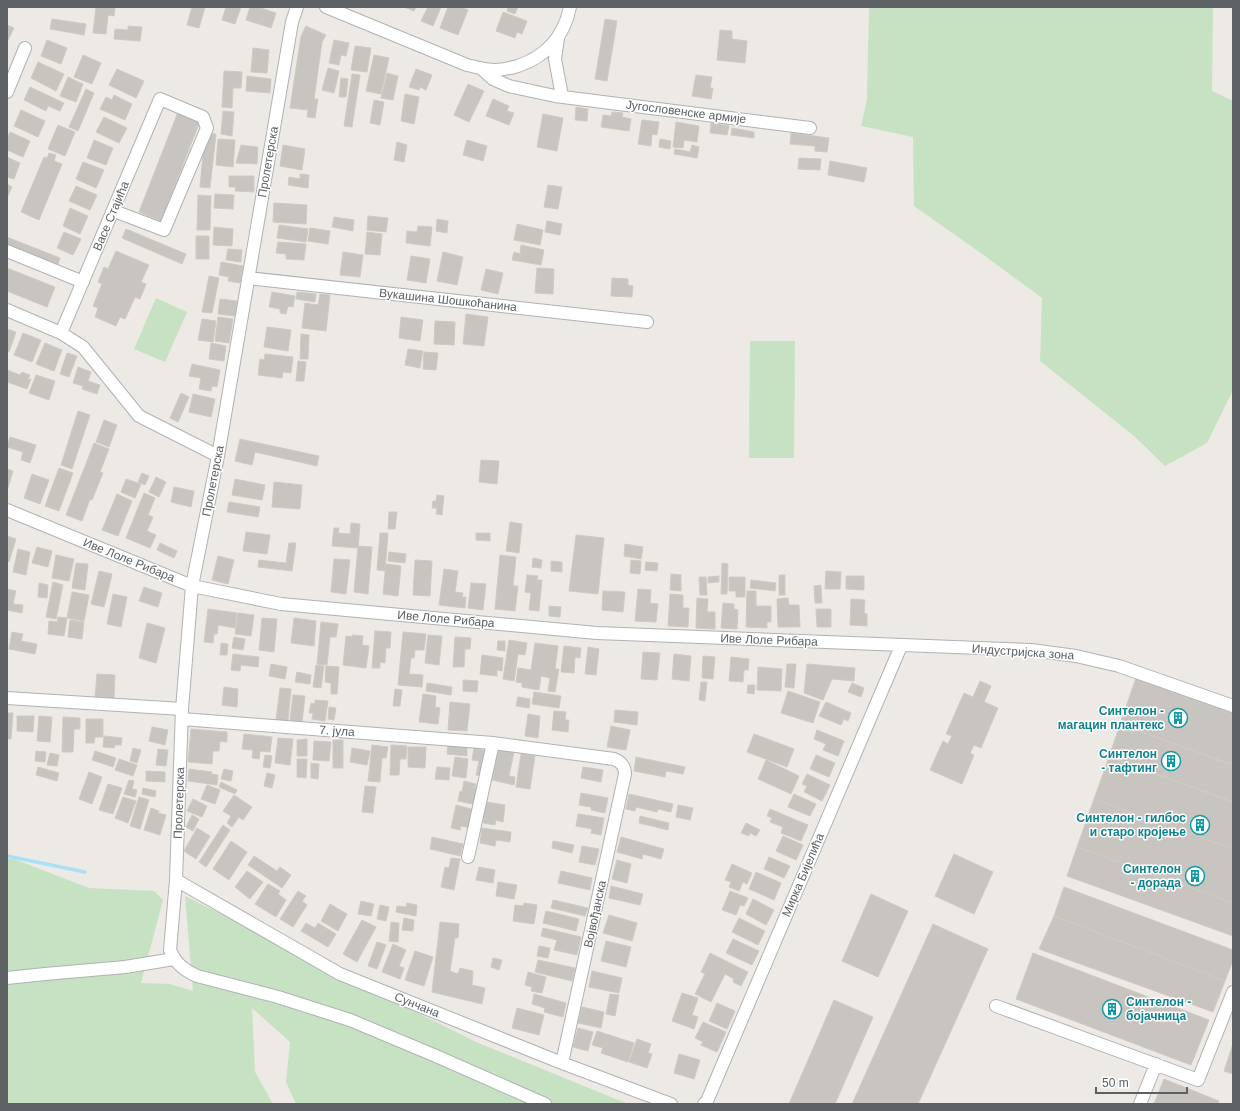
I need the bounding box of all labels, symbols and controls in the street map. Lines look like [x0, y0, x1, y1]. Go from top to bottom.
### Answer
street label: Југословенске армије [625, 98, 747, 126]
street label: Пролетерска [255, 125, 281, 199]
street label: Васе Стајића [90, 179, 132, 253]
street label: Вукашина Шошкоћанина [378, 286, 518, 314]
street label: Пролетерска [199, 444, 227, 518]
street label: Иве Лоле Рибара [81, 535, 177, 585]
street label: Иве Лоле Рибара [397, 608, 495, 630]
street label: Иве Лоле Рибара [720, 631, 818, 649]
street label: Индустријска зона [971, 641, 1075, 663]
place label: Синтелон - магацин плантекс [1058, 704, 1164, 732]
building icon: Синтелон - магацин плантекс [1167, 707, 1189, 729]
street label: 7. јула [319, 723, 355, 739]
place label: Синтелон - тафтинг [1099, 747, 1157, 775]
building icon: Синтелон - тафтинг [1160, 750, 1182, 772]
street label: Пролетерска [171, 767, 187, 839]
place label: Синтелон - гилбос и старо кројење [1076, 811, 1186, 839]
building icon: Синтелон - гилбос и старо кројење [1189, 814, 1211, 836]
street label: Мирка Бијелића [779, 831, 827, 919]
place label: Синтелон - дорада [1123, 862, 1181, 890]
building icon: Синтелон - дорада [1184, 865, 1206, 887]
street label: Војвођанска [581, 879, 609, 949]
street label: Сунчана [392, 990, 442, 1021]
place label: Синтелон - бојачница [1126, 995, 1191, 1023]
building icon: Синтелон - бојачница [1101, 998, 1123, 1020]
scale bar [1096, 1069, 1187, 1095]
text: 50 m [1102, 1076, 1129, 1090]

